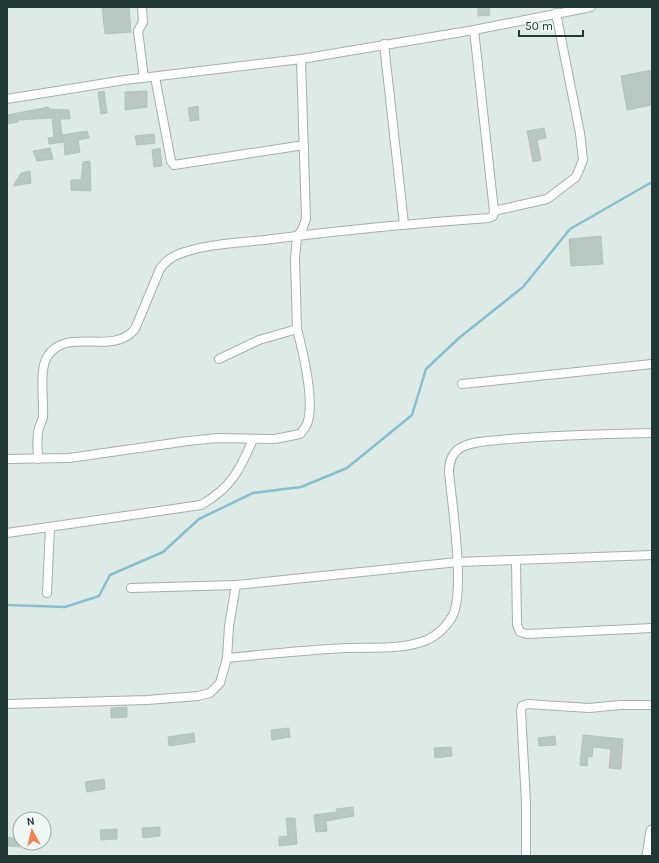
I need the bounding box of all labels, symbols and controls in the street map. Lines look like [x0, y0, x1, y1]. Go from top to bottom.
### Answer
scale bar [519, 12, 583, 38]
text: 50 m [525, 19, 553, 33]
north arrow [12, 811, 52, 851]
text: N [26, 815, 35, 829]

